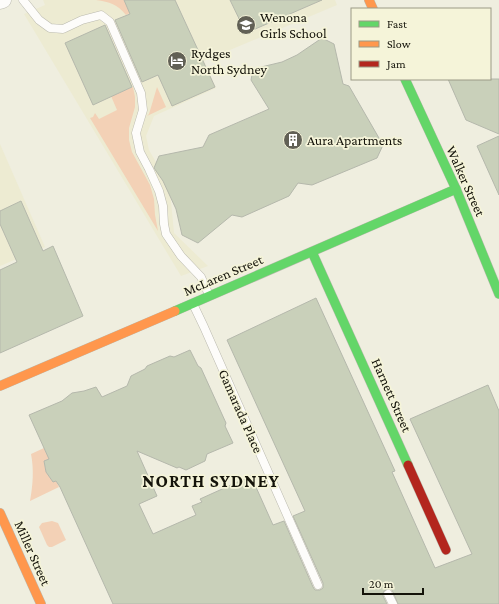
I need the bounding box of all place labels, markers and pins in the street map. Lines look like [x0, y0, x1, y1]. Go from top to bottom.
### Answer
place label: Wenona Girls School [260, 9, 327, 41]
school or university icon: Wenona Girls School [235, 14, 257, 36]
place label: Rydges North Sydney [191, 45, 268, 77]
hotel icon: Rydges North Sydney [166, 50, 188, 72]
building icon: Aura Apartments [282, 129, 304, 151]
place label: Aura Apartments [307, 132, 402, 148]

